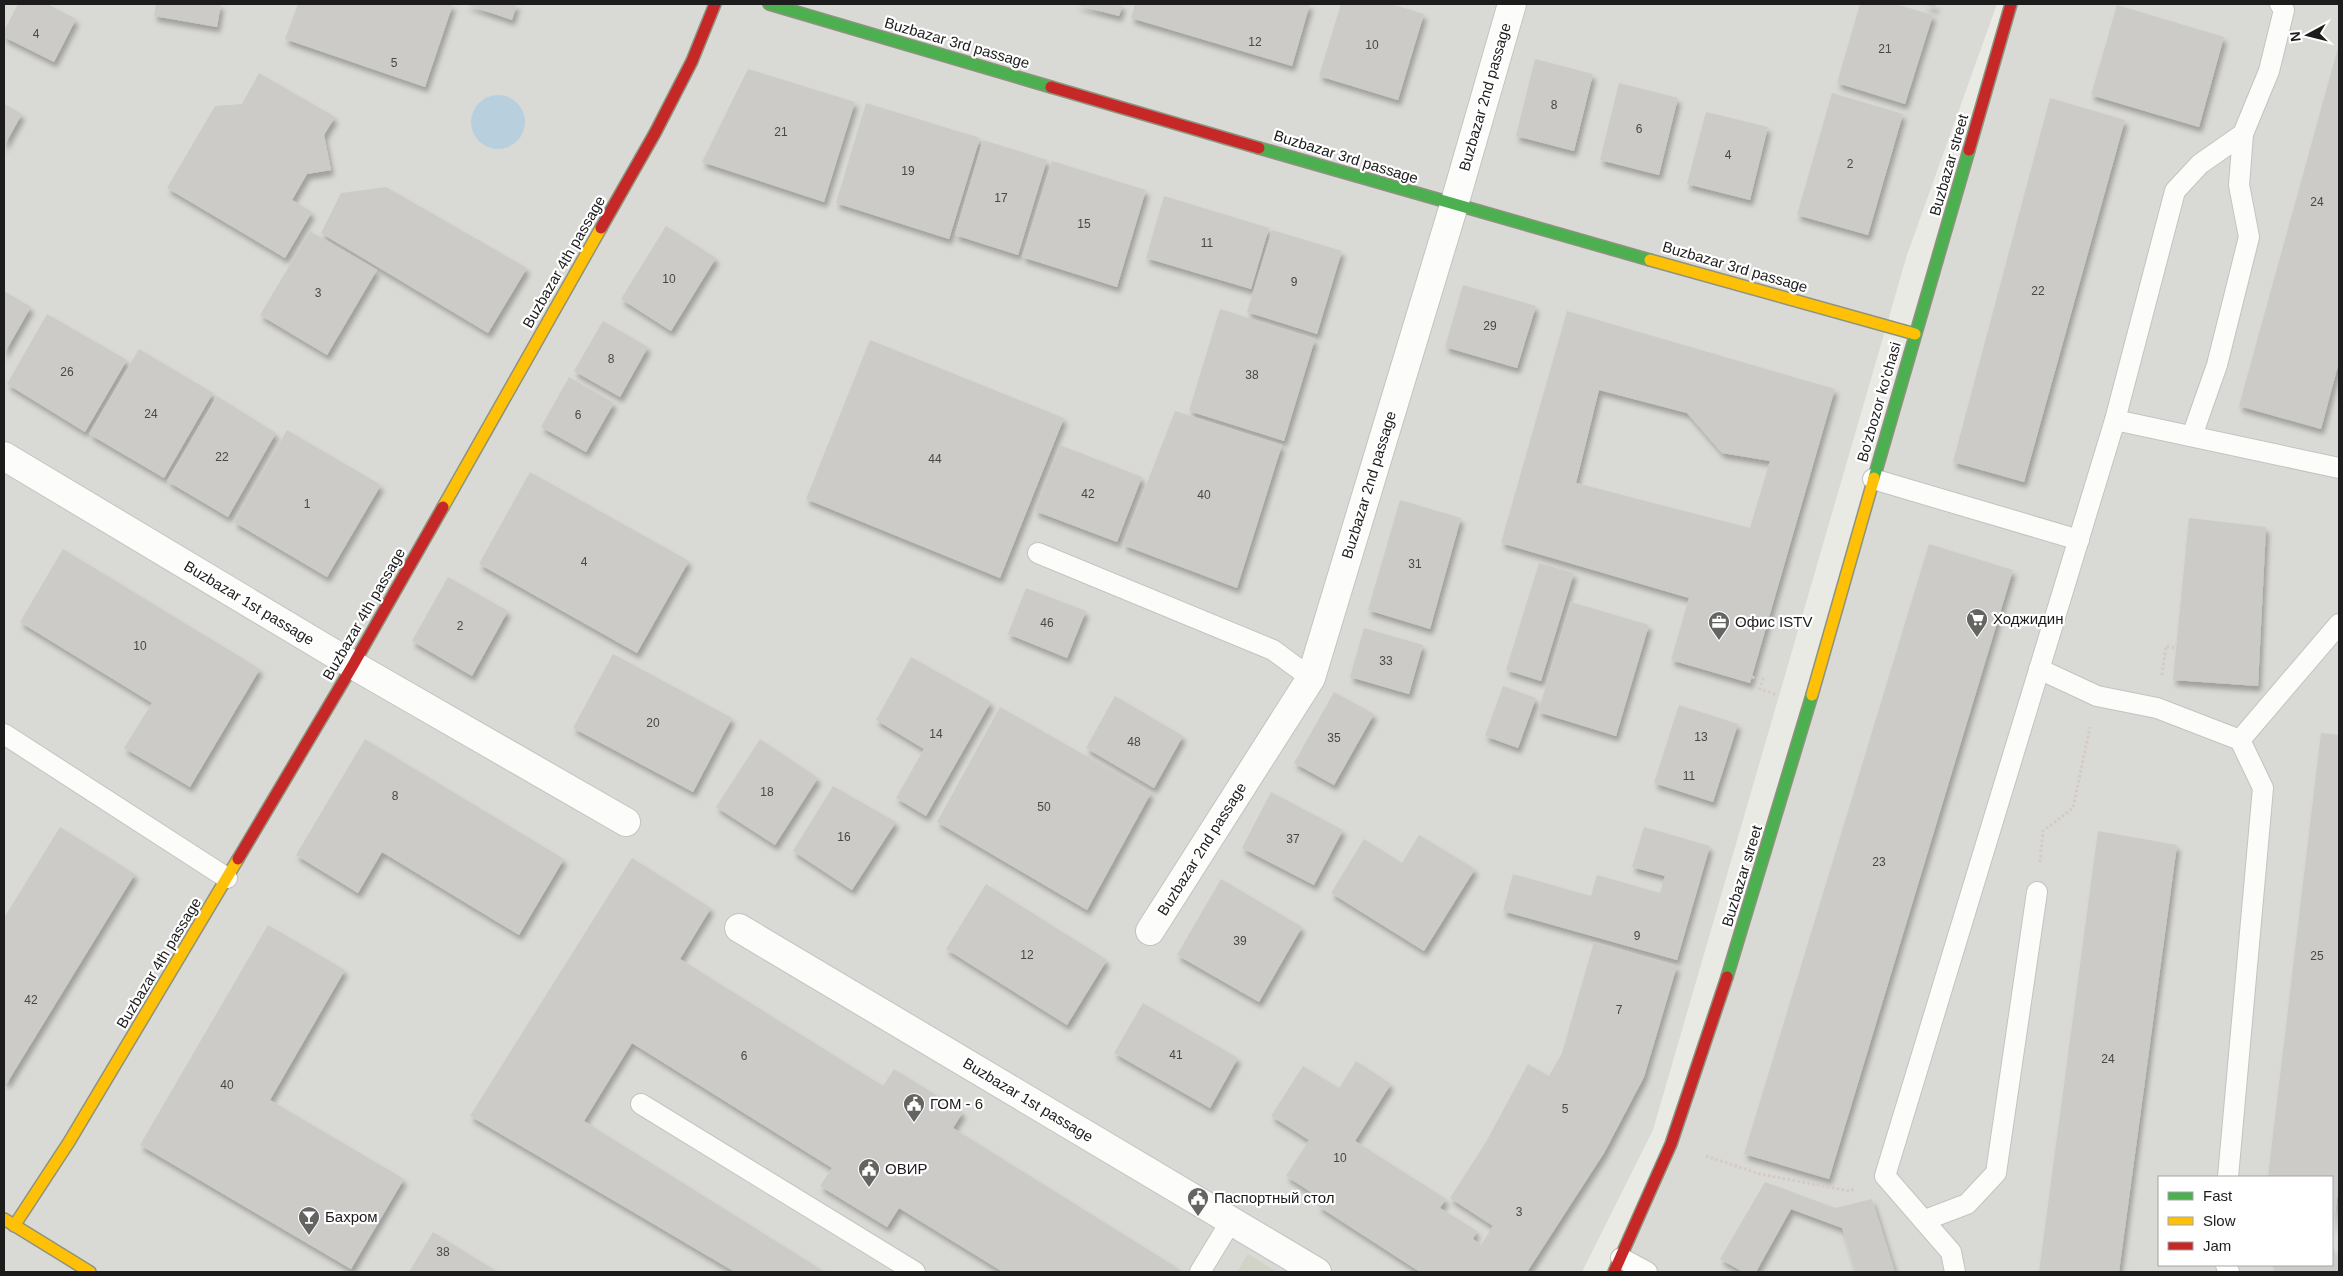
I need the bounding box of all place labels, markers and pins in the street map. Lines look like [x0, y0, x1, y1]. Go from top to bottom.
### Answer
supermarket icon: Ходжидин [1965, 607, 1989, 638]
office icon: Офис ISTV [1707, 610, 1731, 641]
place label: Ходжидин [1993, 610, 2063, 627]
place label: Офис ISTV [1735, 613, 1812, 630]
public building icon: ГОМ - 6 [902, 1092, 926, 1123]
place label: ГОМ - 6 [930, 1095, 983, 1112]
public building icon: ОВИР [857, 1157, 881, 1188]
place label: ОВИР [885, 1160, 927, 1177]
public building icon: Паспортный стол [1186, 1186, 1210, 1217]
place label: Паспортный стол [1214, 1189, 1335, 1206]
bar icon: Бахром [297, 1205, 321, 1236]
place label: Бахром [325, 1208, 378, 1225]

